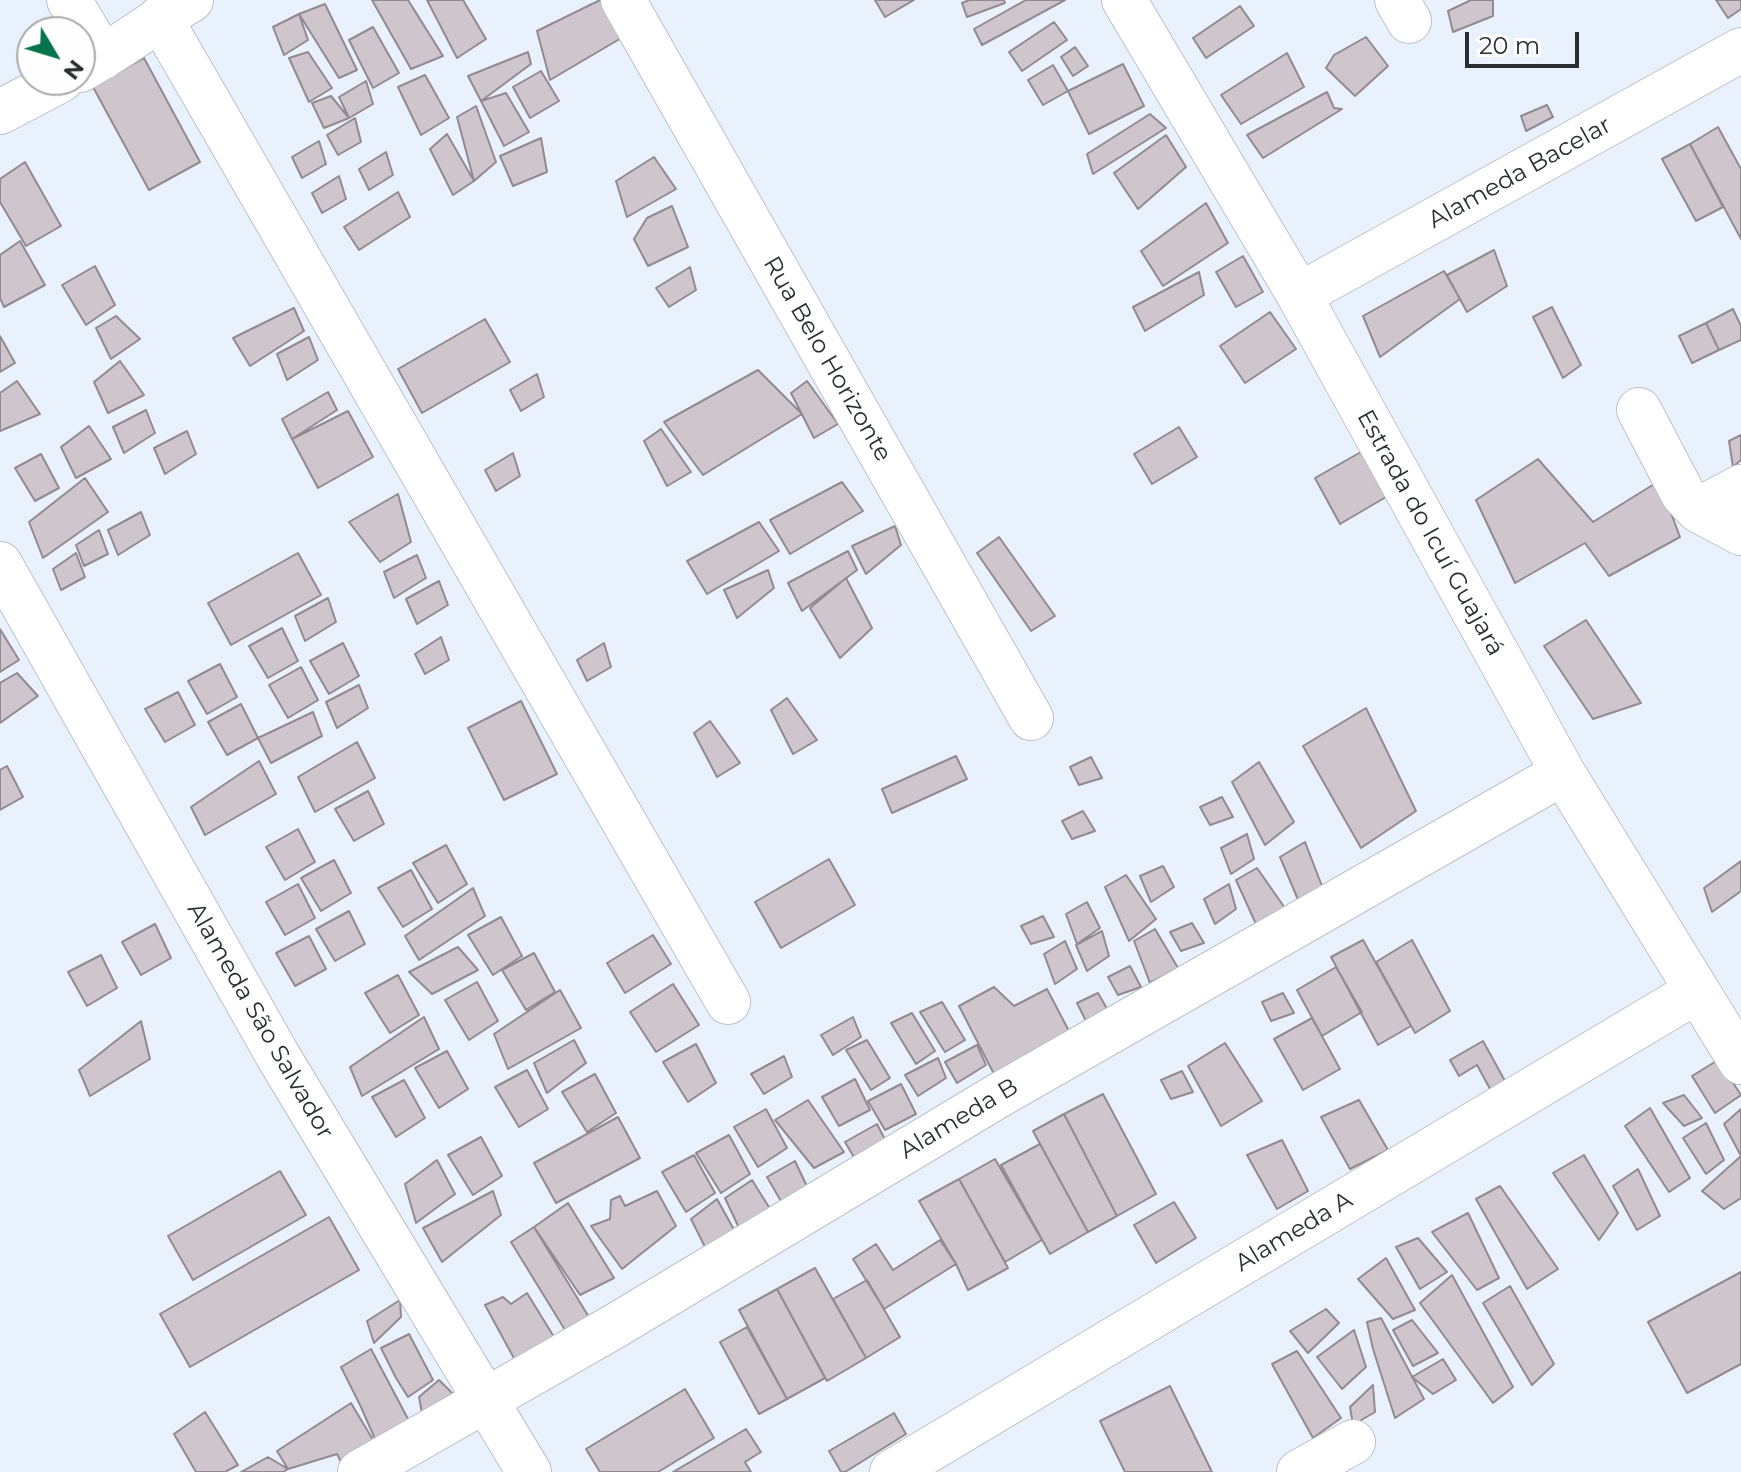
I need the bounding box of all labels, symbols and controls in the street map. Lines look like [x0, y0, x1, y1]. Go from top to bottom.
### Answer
north arrow [16, 16, 96, 96]
scale bar [1469, 16, 1583, 66]
text: 20 m [1479, 31, 1540, 60]
text: N [58, 55, 90, 85]
street label: Alameda Bacelar [1423, 111, 1617, 235]
street label: Rua Belo Horizonte [757, 251, 897, 467]
street label: Estrada do Icuí Guajará [1350, 405, 1510, 661]
street label: Alameda São Salvador [181, 898, 339, 1144]
street label: Alameda B [895, 1073, 1023, 1165]
street label: Alameda A [1230, 1186, 1358, 1278]

